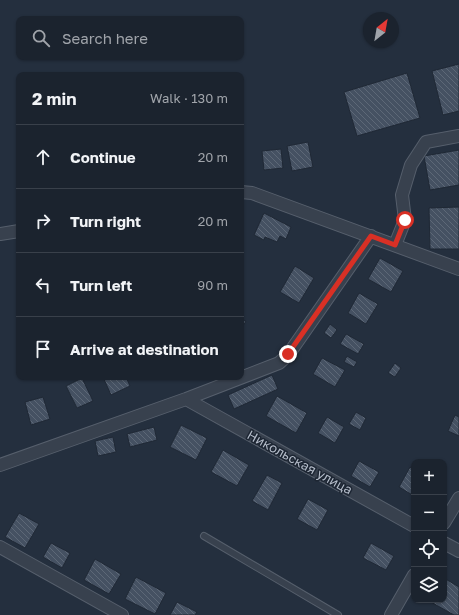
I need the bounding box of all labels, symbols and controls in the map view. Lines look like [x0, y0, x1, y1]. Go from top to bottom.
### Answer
north arrow [363, 12, 399, 48]
search box [16, 16, 244, 60]
icon: search [30, 27, 52, 49]
text: Search here [62, 29, 148, 47]
text: 2 min [32, 88, 76, 109]
text: Walk · 130 m [150, 90, 228, 106]
icon: ahead [32, 146, 54, 168]
text: Continue [70, 148, 136, 166]
text: 20 m [198, 149, 228, 165]
icon: right [32, 210, 54, 232]
route start [396, 211, 414, 229]
text: Turn right [70, 212, 141, 230]
text: 20 m [198, 213, 228, 229]
icon: left [32, 274, 54, 296]
text: Turn left [70, 276, 132, 294]
text: 90 m [197, 277, 228, 293]
icon: arrive [32, 338, 54, 360]
text: Arrive at destination [70, 340, 219, 358]
route end [279, 345, 297, 363]
street label: Никольская улица [245, 426, 355, 498]
map controls [411, 459, 447, 603]
button: + [411, 459, 447, 495]
button: − [411, 495, 447, 531]
button: locate [411, 531, 447, 567]
button: layers [411, 567, 447, 603]

